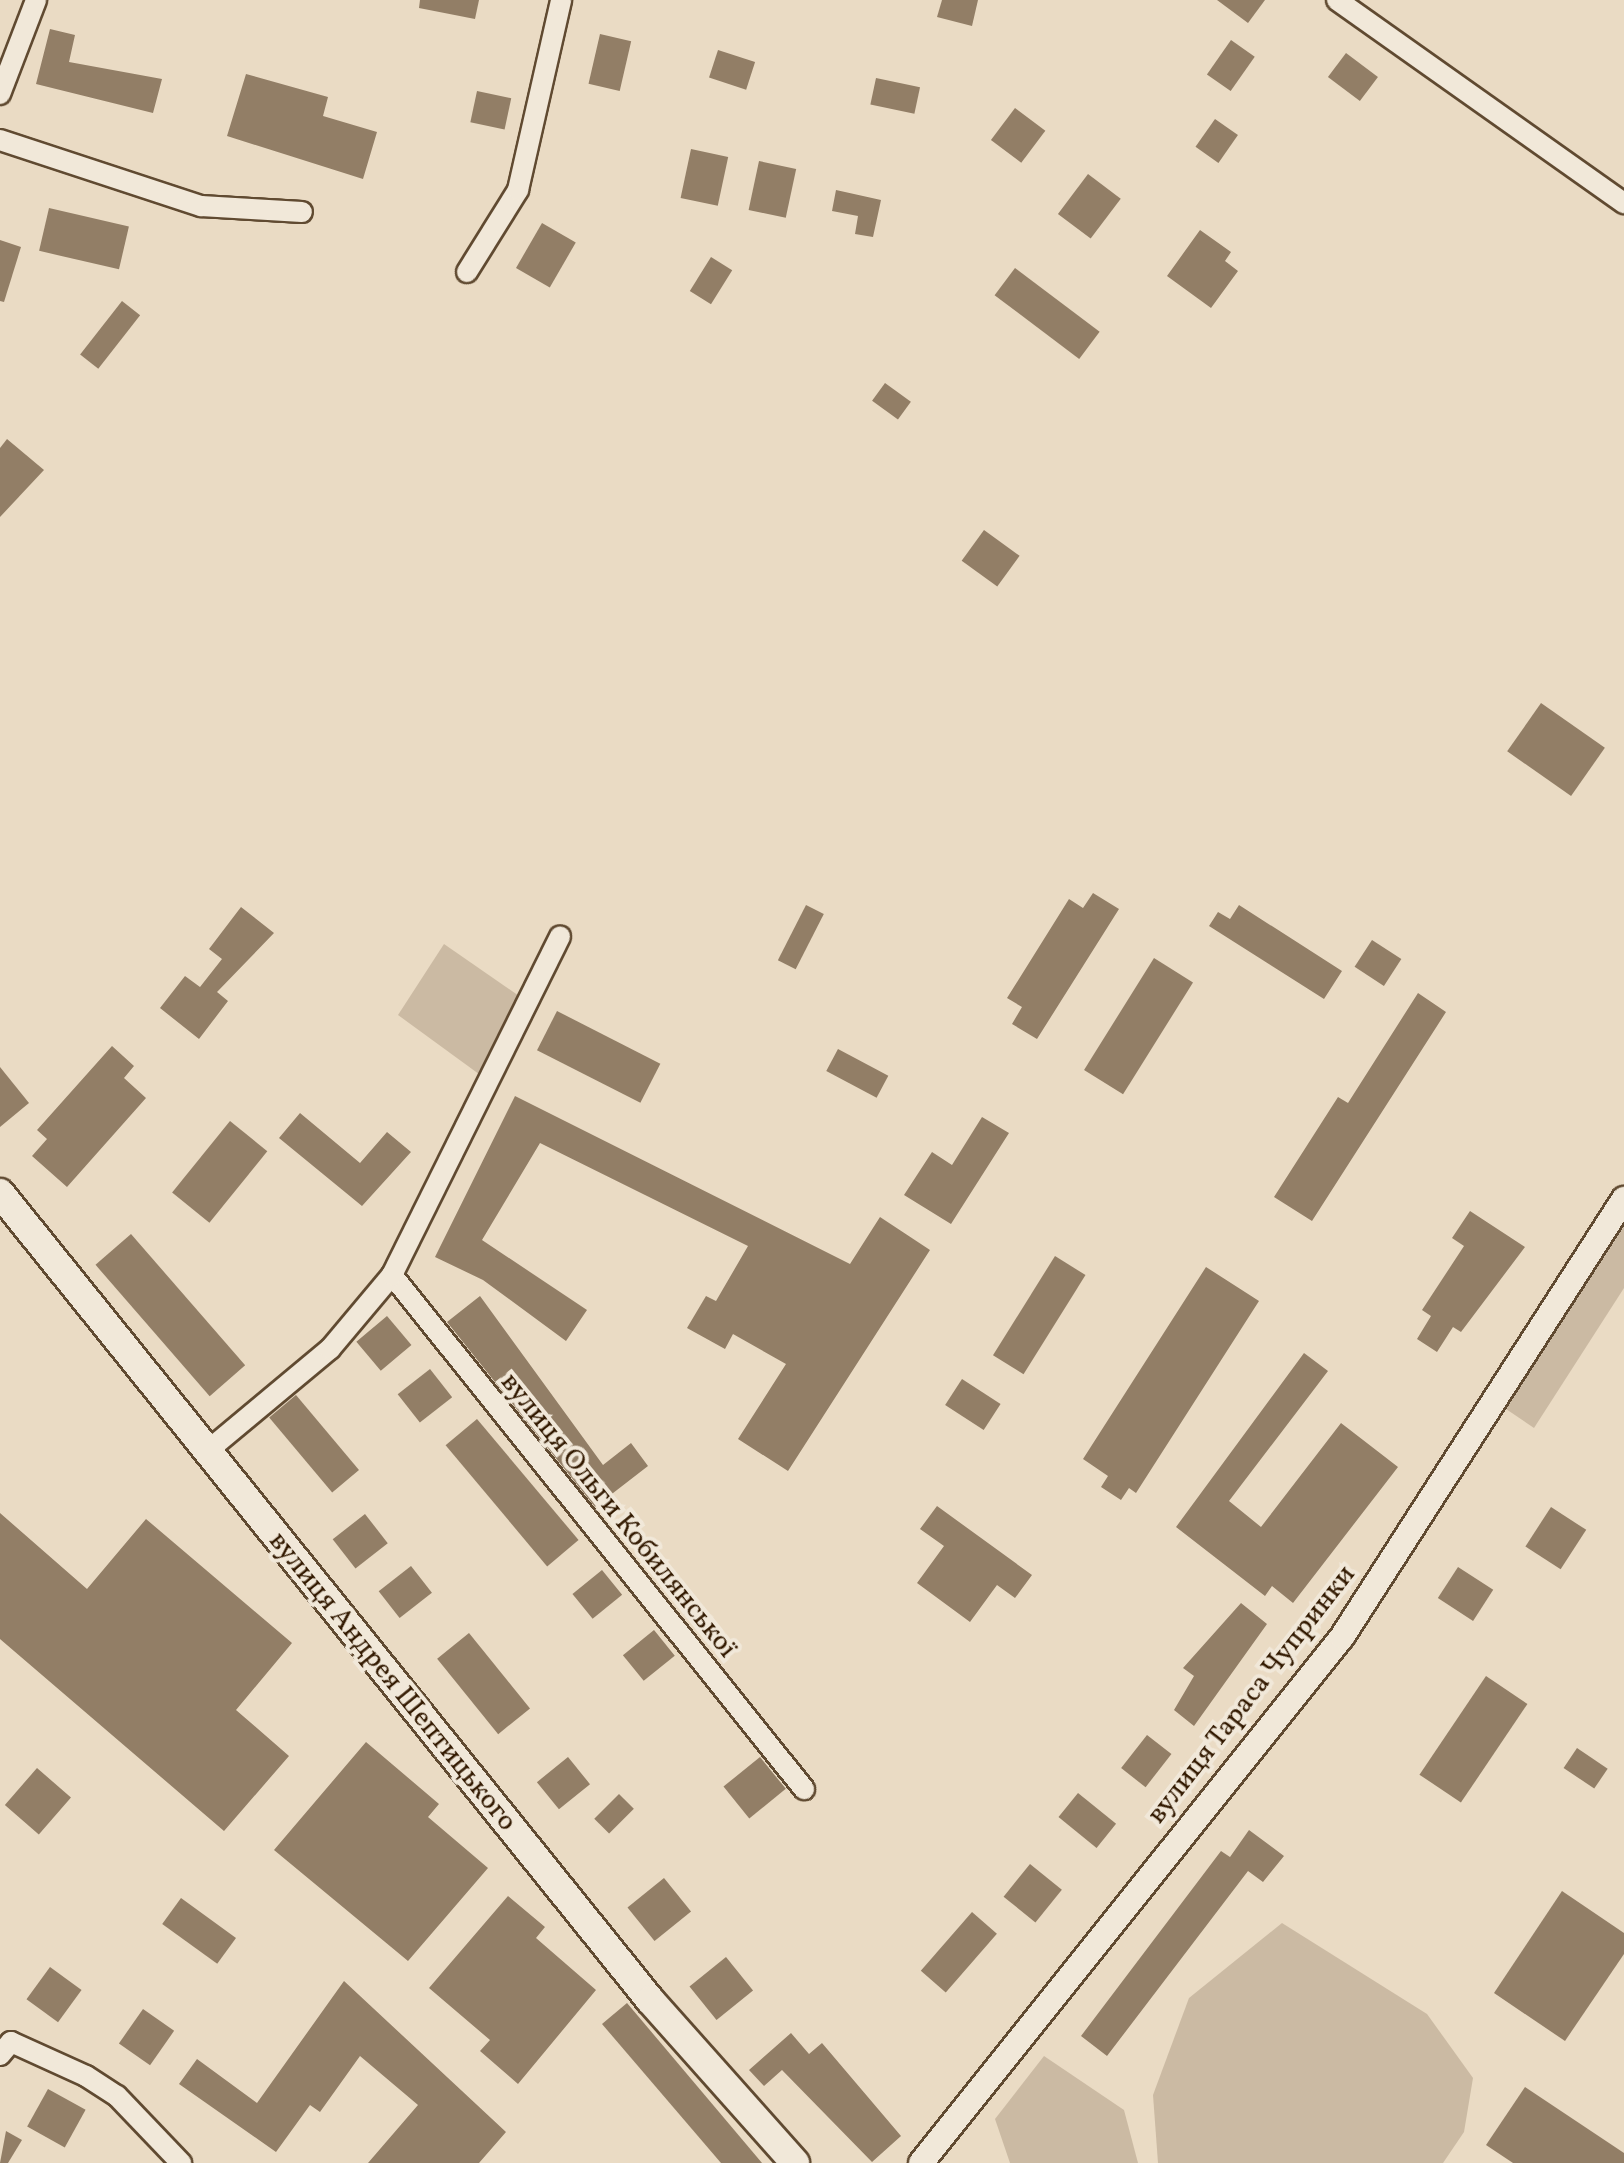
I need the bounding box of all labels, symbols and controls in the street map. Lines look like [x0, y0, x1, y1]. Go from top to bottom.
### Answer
street label: вулиця Ольги Кобилянської [493, 1367, 743, 1665]
street label: вулиця Андрея Шептицького [261, 1526, 523, 1838]
street label: вулиця Тараса Чупринки [1140, 1559, 1364, 1831]

